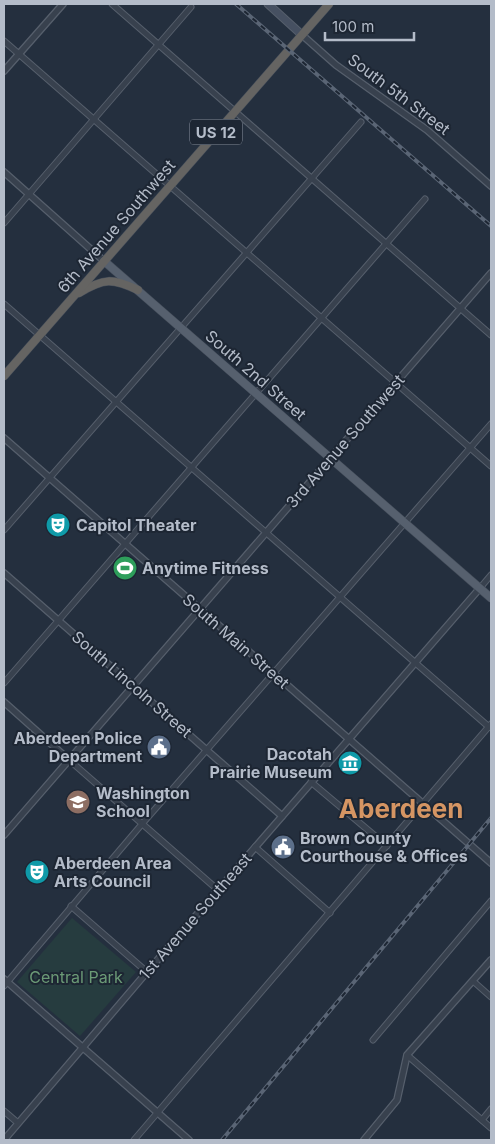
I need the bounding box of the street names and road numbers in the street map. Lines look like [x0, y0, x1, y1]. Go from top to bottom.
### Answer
street label: South 5th Street [344, 49, 454, 139]
road number: US 12 [190, 120, 242, 144]
street label: 6th Avenue Southwest [53, 155, 179, 297]
street label: South 2nd Street [201, 326, 311, 424]
street label: 3rd Avenue Southwest [282, 370, 408, 512]
street label: South Main Street [179, 589, 293, 693]
street label: South Lincoln Street [68, 626, 196, 742]
street label: 1st Avenue Southeast [134, 848, 256, 984]

